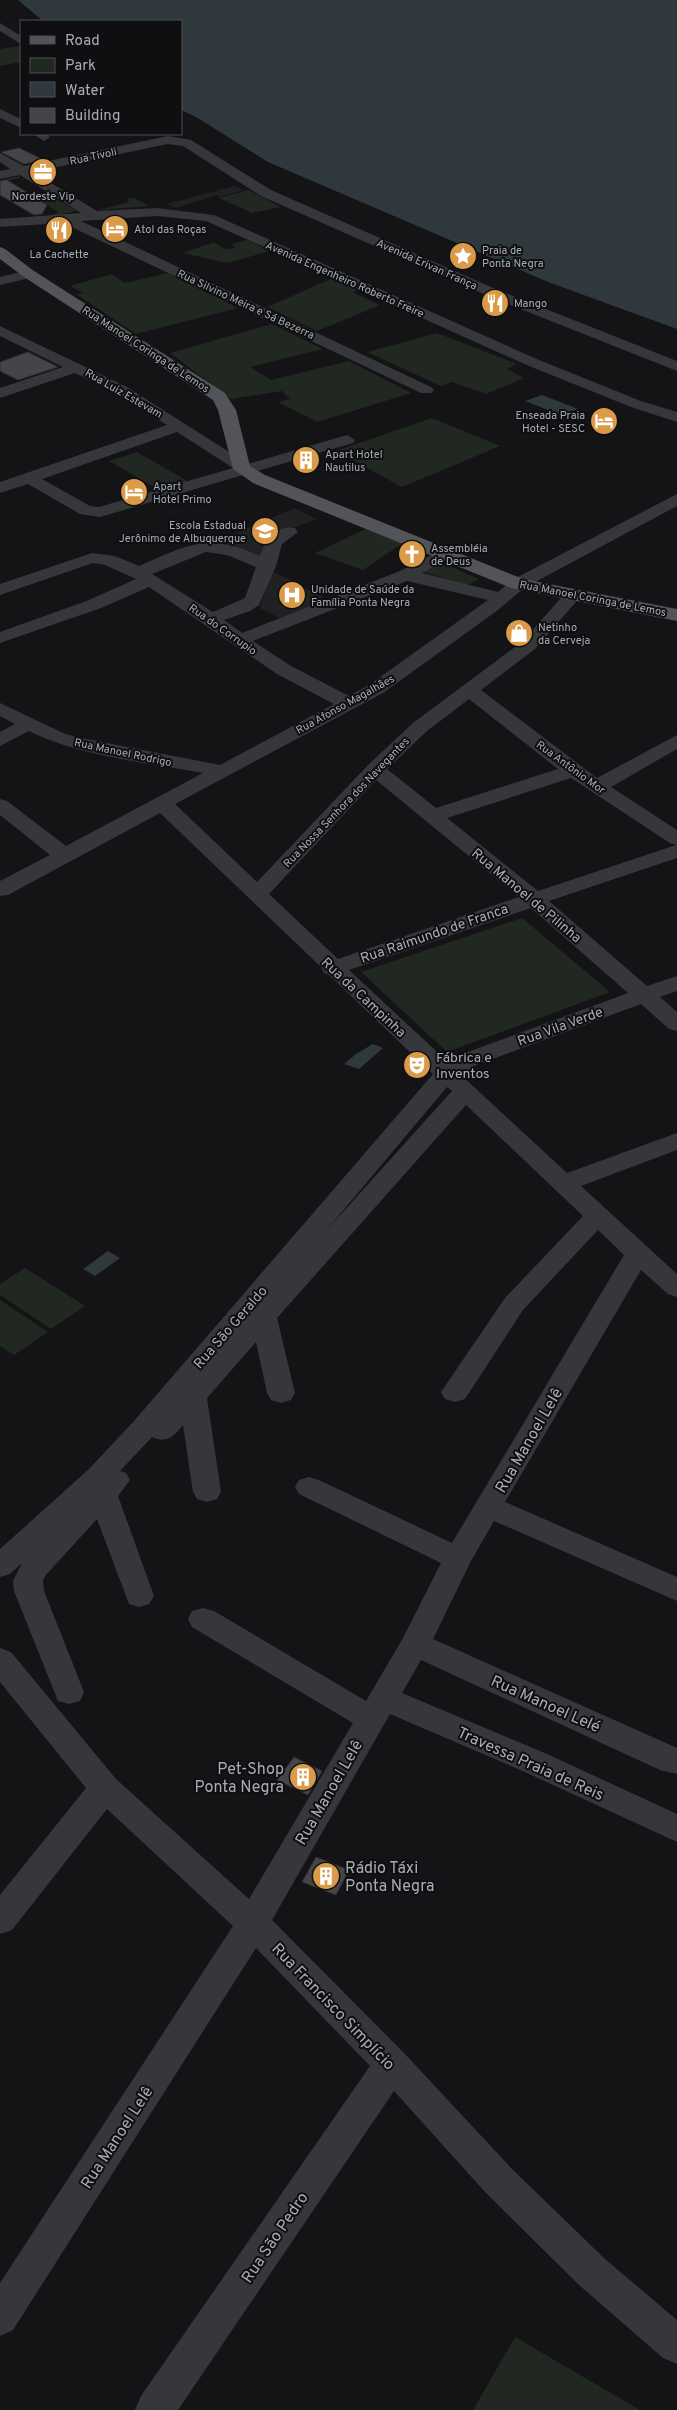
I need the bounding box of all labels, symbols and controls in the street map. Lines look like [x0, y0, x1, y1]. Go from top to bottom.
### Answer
legend [20, 20, 182, 135]
text: Road [65, 32, 100, 51]
text: Park [65, 57, 96, 76]
text: Water [65, 82, 105, 101]
text: Building [65, 107, 120, 126]
street label: Rua Tivoli [68, 145, 118, 169]
office icon: Nordeste Vip [28, 157, 58, 187]
place label: Nordeste Vip [11, 190, 75, 204]
hotel icon: Atol das Roças [100, 214, 130, 244]
restaurant icon: La Cachette [44, 215, 74, 245]
place label: Atol das Roças [134, 223, 206, 237]
street label: Avenida Erivan França [374, 236, 479, 293]
street label: Avenida Engenheiro Roberto Freire [263, 239, 426, 321]
place icon: Praia de Ponta Negra [448, 241, 478, 271]
place label: Praia de Ponta Negra [482, 244, 544, 271]
place label: La Cachette [29, 248, 89, 262]
street label: Rua Silvino Meira e Sá Bezerra [175, 267, 317, 343]
restaurant icon: Mango [480, 288, 510, 318]
place label: Mango [514, 297, 547, 311]
street label: Rua Manoel Coringa de Lemos [79, 303, 212, 396]
street label: Rua Luiz Estevam [82, 366, 165, 422]
hotel icon: Enseada Praia Hotel - SESC [589, 406, 619, 436]
place label: Enseada Praia Hotel - SESC [516, 409, 585, 436]
building icon: Apart Hotel Nautilus [291, 445, 321, 475]
place label: Apart Hotel Nautilus [325, 448, 383, 475]
hotel icon: Apart Hotel Primo [119, 477, 149, 507]
place label: Apart Hotel Primo [153, 480, 212, 507]
school or university icon: Escola Estadual Jerônimo de Albuquerque [250, 516, 280, 546]
place label: Escola Estadual Jerônimo de Albuquerque [119, 519, 246, 546]
church icon: Assembléia de Deus [397, 539, 427, 569]
place label: Assembléia de Deus [431, 542, 488, 569]
street label: Rua Manoel Coringa de Lemos [518, 578, 667, 620]
hospital icon: Unidade de Saúde da Família Ponta Negra [277, 580, 307, 610]
place label: Unidade de Saúde da Família Ponta Negra [311, 583, 415, 610]
street label: Rua do Corrupio [186, 601, 259, 658]
shop icon: Netinho da Cerveja [504, 618, 534, 648]
place label: Netinho da Cerveja [538, 621, 590, 648]
street label: Rua Afonso Magalhães [294, 672, 397, 738]
street label: Rua Nossa Senhora dos Navegantes [281, 735, 413, 871]
street label: Rua Manoel Rodrigo [73, 736, 173, 770]
street label: Rua Antônio Mor [533, 738, 608, 798]
street label: Rua Manoel de Pilinha [468, 845, 584, 947]
street label: Rua Raimundo de Franca [358, 901, 511, 968]
street label: Rua da Campinha [317, 955, 409, 1042]
street label: Rua Vila Verde [516, 1004, 606, 1051]
theatre icon: Fábrica e Inventos [402, 1050, 432, 1080]
place label: Fábrica e Inventos [436, 1050, 492, 1083]
street label: Rua São Geraldo [191, 1283, 272, 1373]
street label: Rua Manoel Lelê [492, 1385, 568, 1497]
street label: Rua Manoel Lelé [487, 1672, 603, 1738]
street label: Travessa Praia de Reis [454, 1724, 607, 1806]
street label: Rua Manoel Lelê [292, 1737, 368, 1849]
place label: Pet-Shop Ponta Negra [194, 1760, 284, 1798]
building icon: Pet-Shop Ponta Negra [288, 1762, 318, 1792]
place label: Rádio Táxi Ponta Negra [345, 1859, 435, 1897]
building icon: Rádio Táxi Ponta Negra [311, 1861, 341, 1891]
street label: Rua Francisco Simplício [267, 1940, 399, 2075]
street label: Rua Manoel Lelê [77, 2083, 158, 2193]
street label: Rua São Pedro [238, 2189, 313, 2287]

